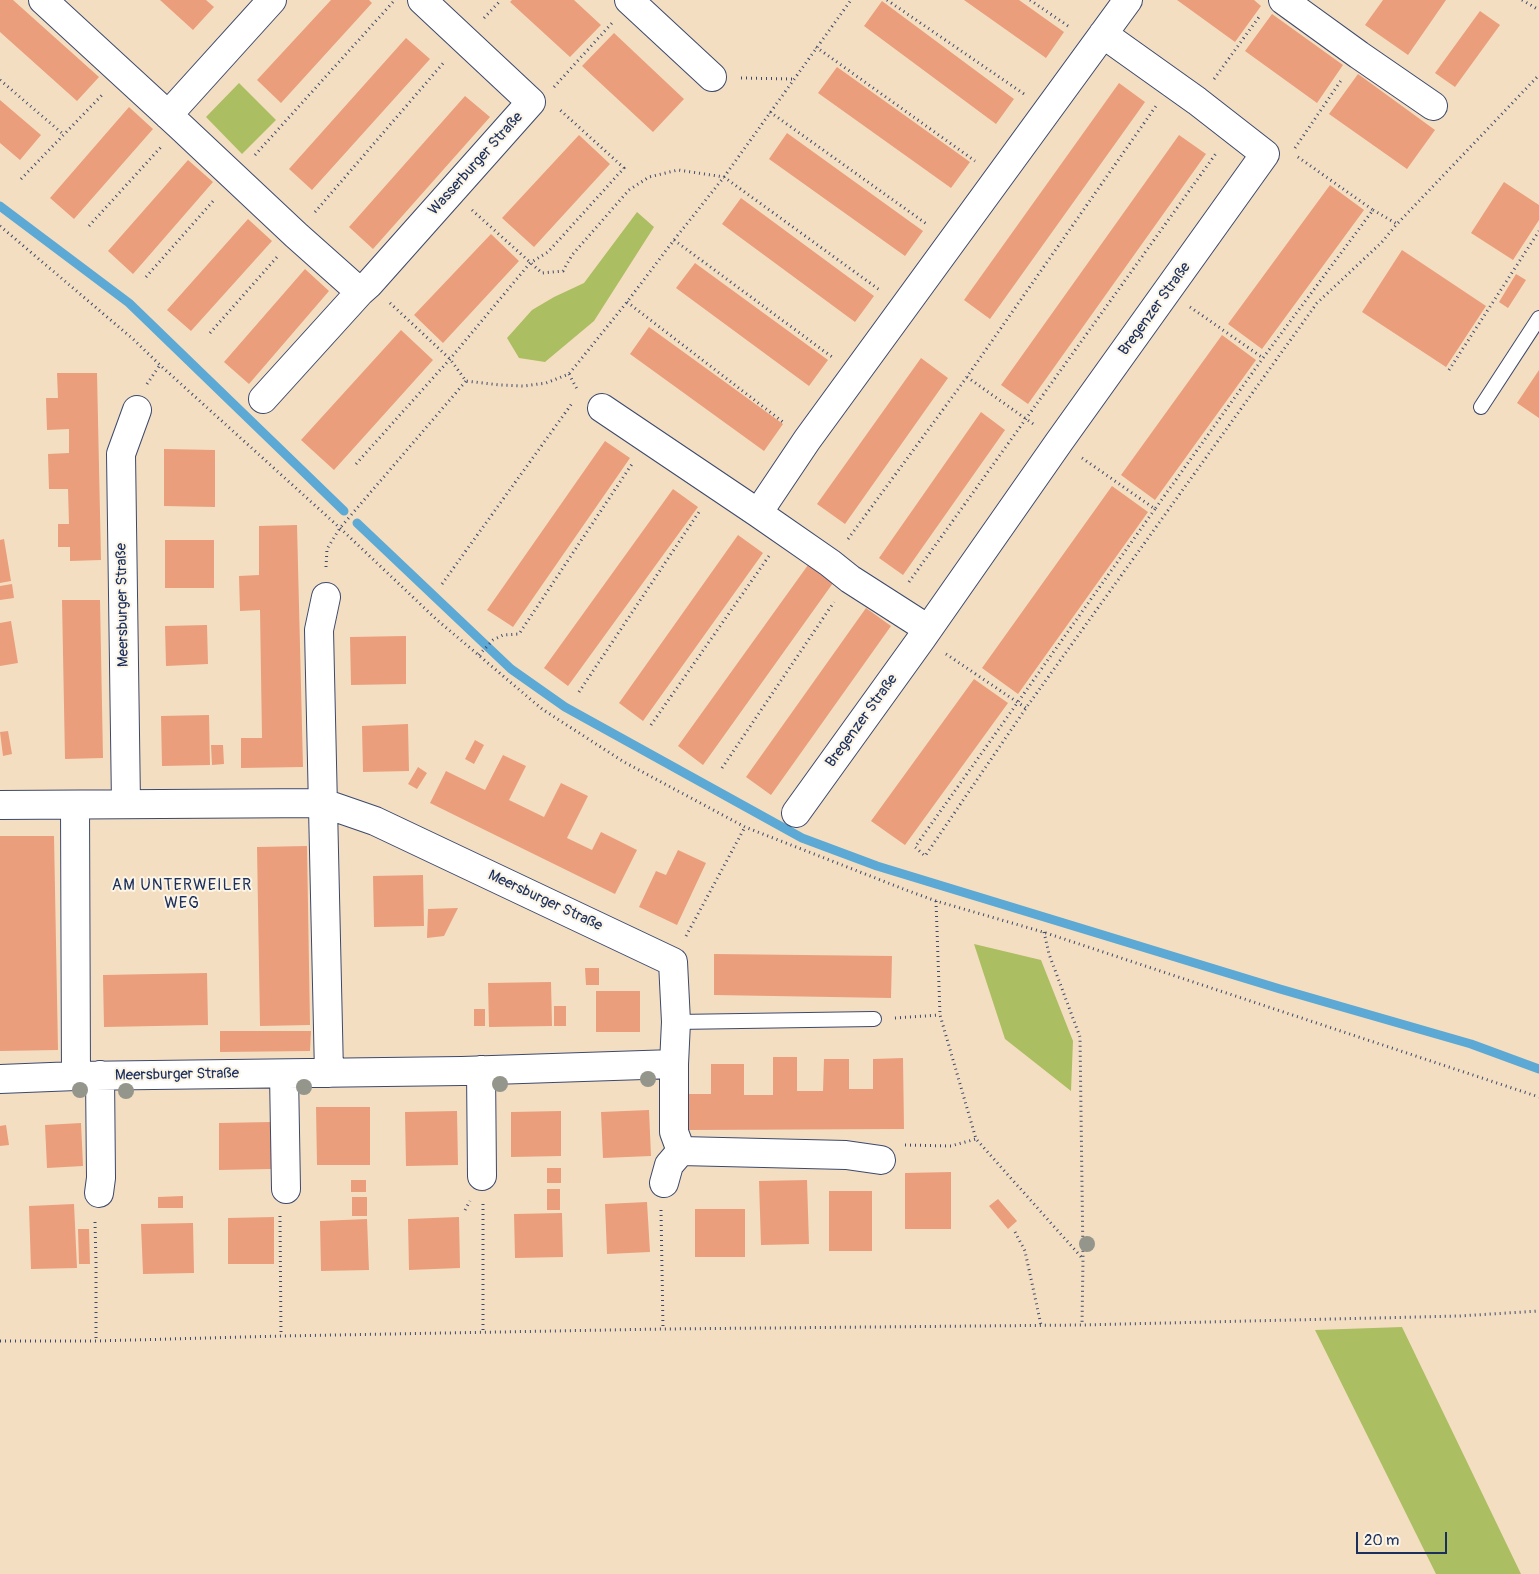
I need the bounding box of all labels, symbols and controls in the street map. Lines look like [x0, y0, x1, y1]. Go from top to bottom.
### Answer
street label: Wasserburger Straße [425, 109, 527, 219]
street label: Bregenzer Straße [1115, 259, 1195, 359]
street label: Meersburger Straße [113, 543, 133, 667]
street label: Bregenzer Straße [822, 671, 902, 771]
street label: Meersburger Straße [485, 867, 605, 935]
district label: AM UNTERWEILER WEG [110, 876, 254, 914]
street label: Meersburger Straße [115, 1065, 239, 1085]
scale bar [1359, 1522, 1450, 1554]
text: 20 m [1364, 1531, 1399, 1550]

